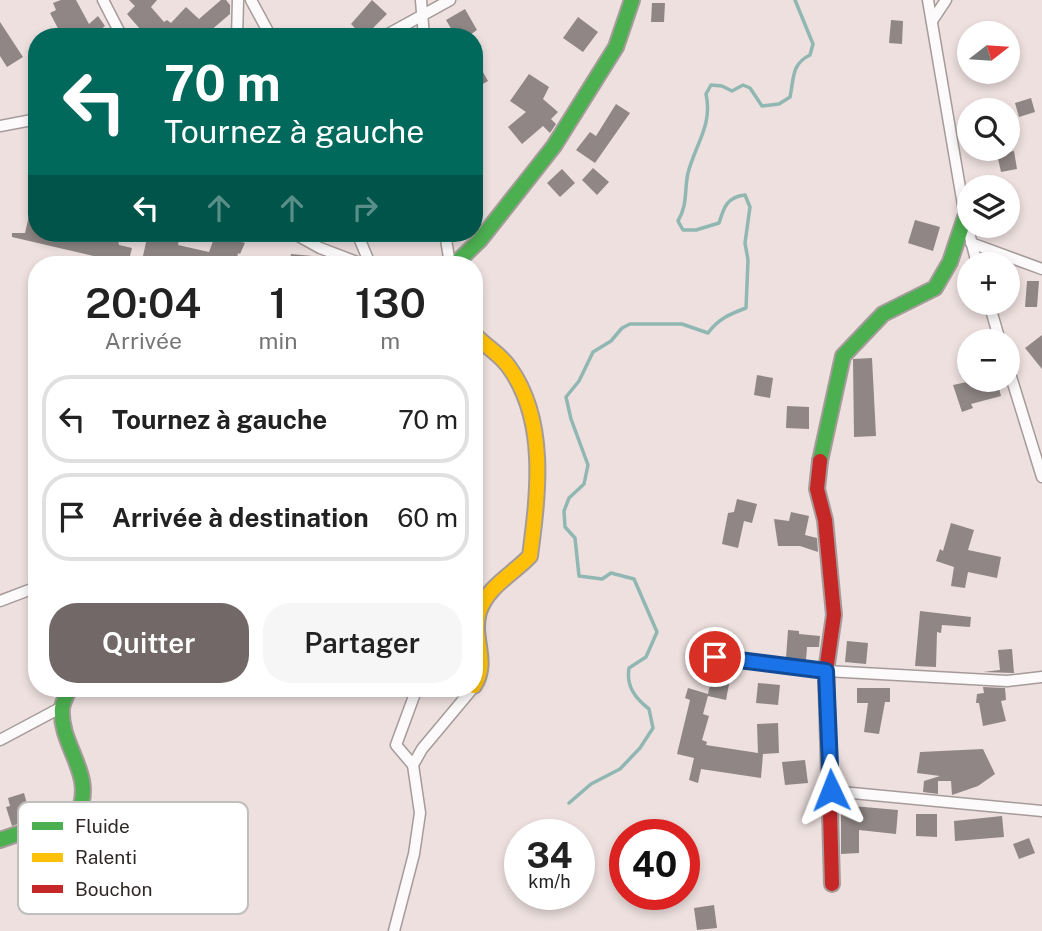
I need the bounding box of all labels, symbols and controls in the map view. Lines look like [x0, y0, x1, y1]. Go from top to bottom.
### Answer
north arrow [957, 21, 1020, 84]
map controls [957, 21, 1020, 392]
text: 70 m [164, 54, 281, 112]
icon: left [49, 56, 140, 147]
button: search [957, 98, 1020, 161]
text: Tournez à gauche [164, 113, 424, 150]
button: layers [957, 175, 1020, 238]
icon: left [127, 189, 165, 227]
icon: ahead [200, 189, 238, 227]
icon: ahead [273, 189, 311, 227]
icon: right [346, 189, 384, 227]
button: + [957, 252, 1020, 315]
text: 20:04 [85, 278, 201, 327]
text: 1 [269, 278, 287, 327]
text: 130 [355, 278, 426, 327]
text: Arrivée [105, 327, 182, 354]
text: min [259, 327, 298, 354]
text: m [380, 327, 400, 354]
button: − [957, 329, 1020, 392]
icon: left [53, 400, 91, 438]
text: Tournez à gauche [112, 404, 327, 435]
text: 70 m [398, 404, 458, 435]
icon: arrive [53, 498, 91, 536]
text: Arrivée à destination [112, 502, 369, 533]
text: 60 m [397, 502, 458, 533]
button: Quitter [49, 603, 249, 683]
button: Partager [263, 603, 462, 683]
pin [685, 627, 745, 687]
icon: arrive [696, 638, 734, 676]
position arrow [794, 753, 868, 827]
legend [18, 802, 248, 914]
text: Fluide [75, 815, 130, 837]
speed limit sign: 40 [609, 819, 700, 910]
text: 34 [526, 835, 573, 876]
text: Ralenti [75, 846, 137, 868]
text: km/h [528, 871, 571, 892]
text: Bouchon [75, 878, 152, 900]

